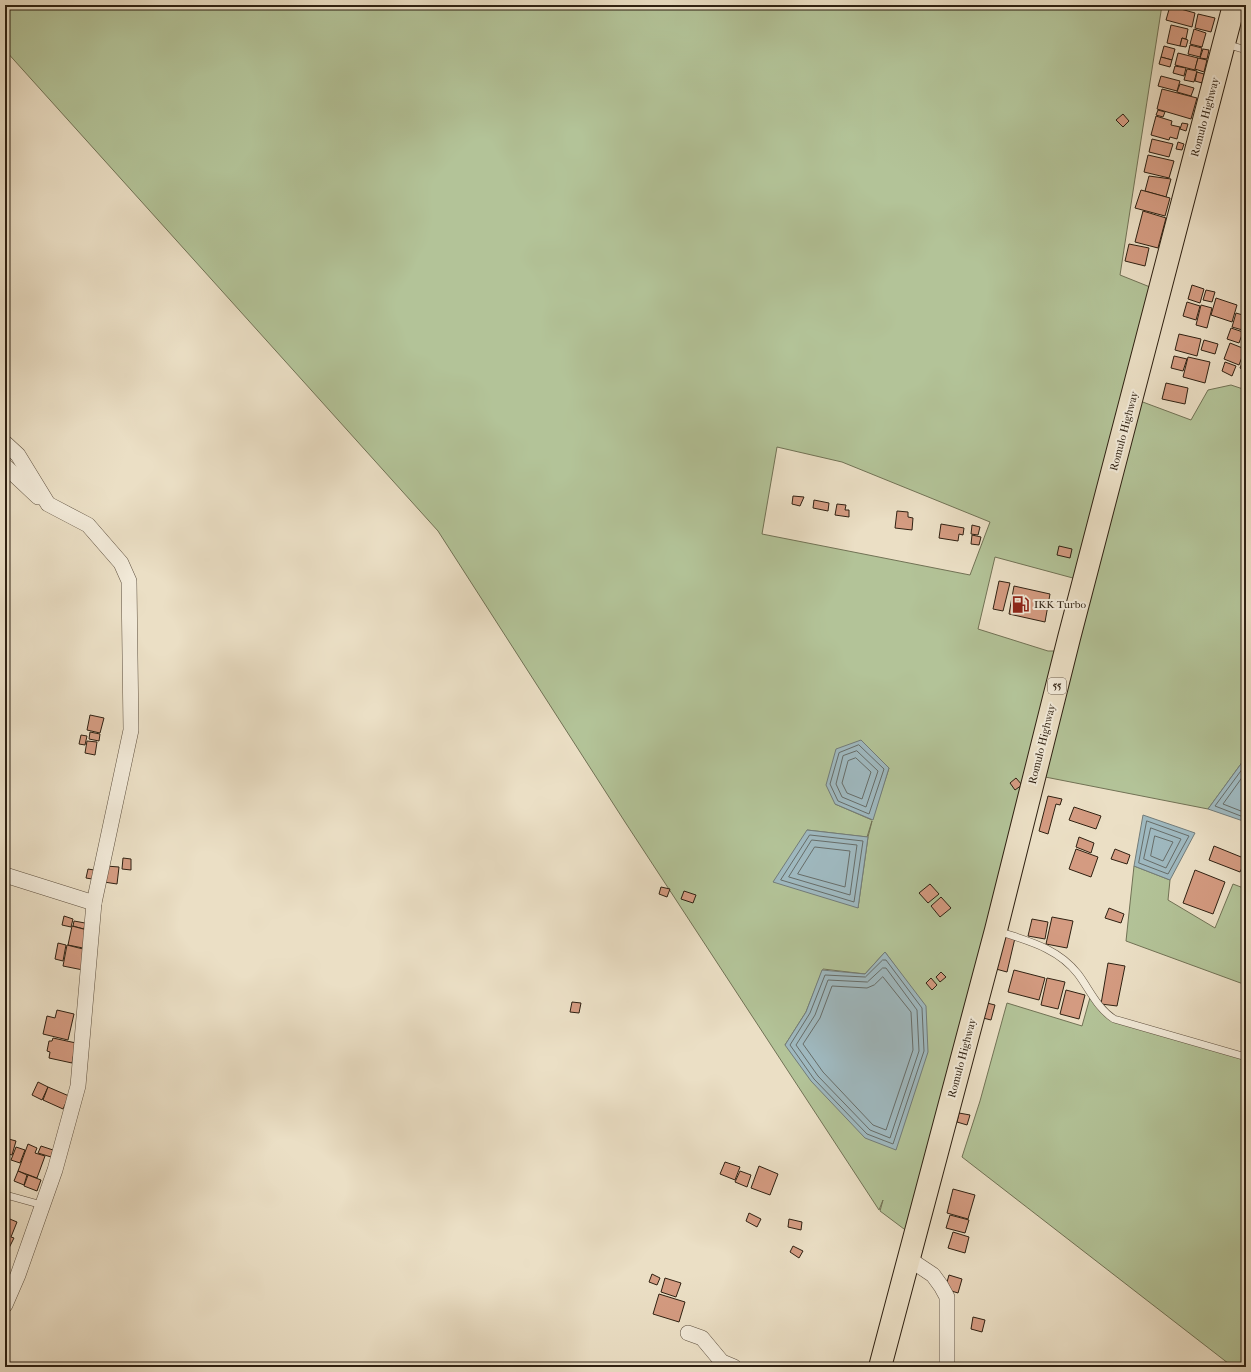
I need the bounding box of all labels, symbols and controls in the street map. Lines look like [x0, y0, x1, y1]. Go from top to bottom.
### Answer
street label: Romulo Highway [1188, 75, 1222, 158]
street label: Romulo Highway [1107, 389, 1141, 472]
fuel station icon: IKK Turbo [1011, 594, 1031, 614]
place label: IKK Turbo [1034, 598, 1086, 611]
road number: 55 [1048, 678, 1066, 694]
street label: Romulo Highway [1026, 701, 1059, 785]
street label: Romulo Highway [945, 1016, 979, 1099]

